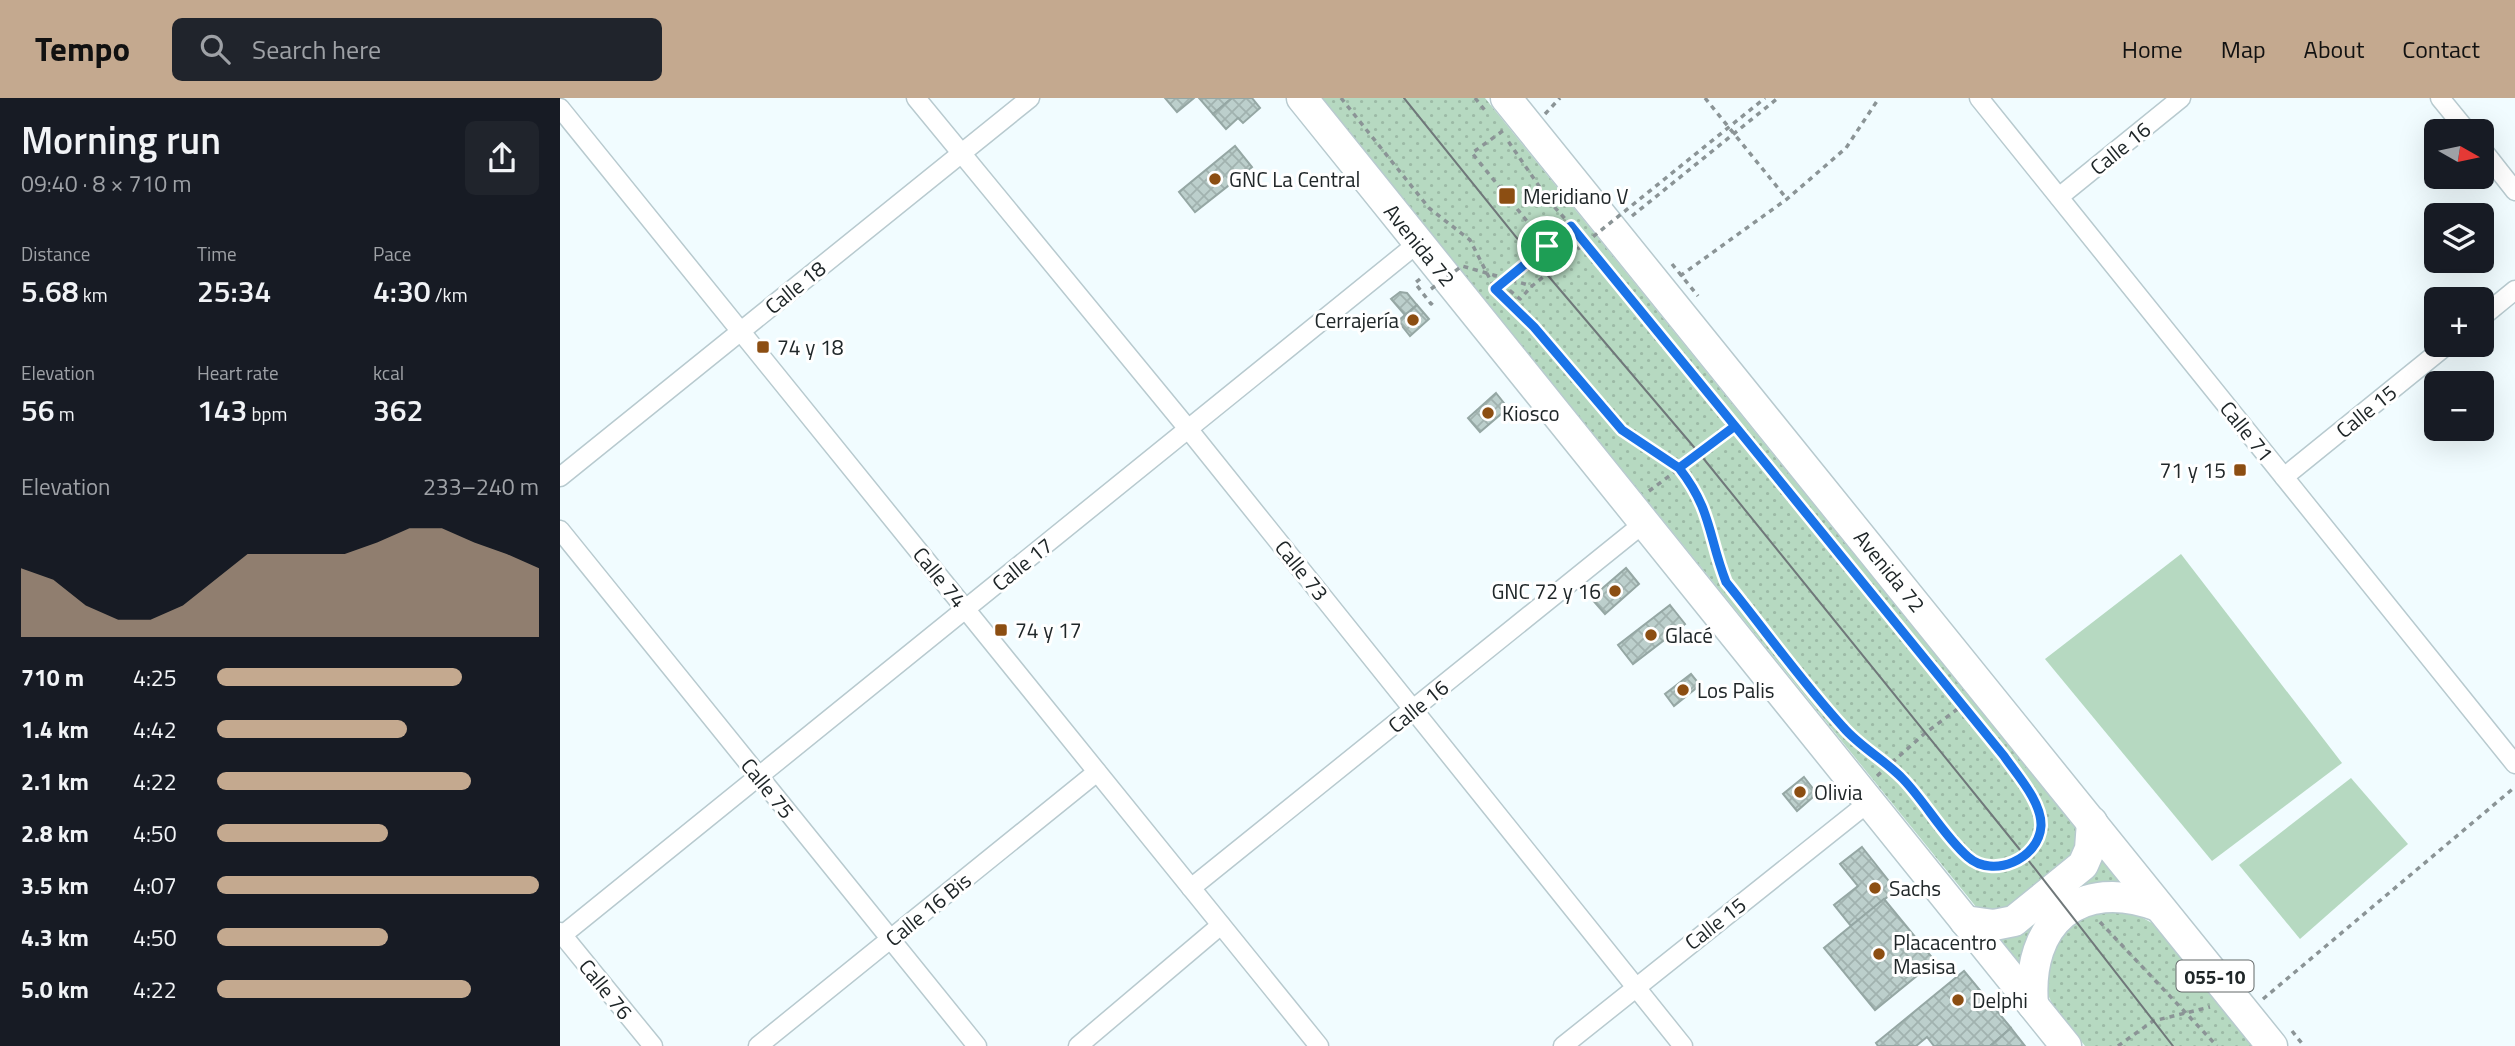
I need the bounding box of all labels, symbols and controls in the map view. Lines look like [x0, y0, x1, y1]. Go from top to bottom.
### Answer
search box [172, 18, 662, 81]
text: Tempo [35, 24, 130, 74]
icon: search [196, 30, 234, 68]
text: Search here [252, 30, 381, 69]
text: Home [2122, 31, 2183, 67]
text: Map [2221, 31, 2266, 67]
text: About [2304, 31, 2364, 67]
text: Contact [2402, 31, 2480, 67]
text: Morning run [21, 111, 221, 169]
street label: Calle 16 [2083, 113, 2157, 183]
north arrow [2424, 119, 2494, 189]
map controls [2424, 119, 2494, 441]
button: share [465, 121, 539, 195]
place label: GNC La Central [1229, 163, 1360, 195]
text: 09:40 · 8 × 710 m [21, 166, 191, 201]
marker: GNC La Central [1207, 171, 1223, 187]
place label: Meridiano V [1523, 180, 1628, 212]
marker: Meridiano V [1497, 186, 1517, 206]
street label: Avenida 72 [1377, 197, 1463, 293]
button: layers [2424, 203, 2494, 273]
pin [1517, 216, 1577, 276]
icon: arrive [1528, 227, 1566, 265]
text: Distance [21, 239, 90, 268]
text: Time [197, 239, 237, 268]
text: Pace [373, 239, 411, 268]
street label: Calle 18 [758, 252, 833, 322]
text: 5.68 [21, 268, 79, 314]
text: 25:34 [197, 268, 271, 314]
text: 4:30 [373, 268, 431, 314]
text: km [79, 280, 108, 309]
text: /km [431, 280, 468, 309]
button: + [2424, 287, 2494, 357]
place label: Cerrajería [1315, 304, 1399, 336]
marker: Cerrajería [1405, 312, 1421, 328]
place label: 74 y 18 [777, 331, 844, 363]
marker: 74 y 18 [755, 339, 771, 355]
text: Elevation [21, 358, 95, 387]
text: Heart rate [197, 358, 279, 387]
text: kcal [373, 358, 404, 387]
button: − [2424, 371, 2494, 441]
street label: Calle 15 [2329, 376, 2403, 446]
text: 56 [21, 387, 55, 433]
text: 143 [197, 387, 247, 433]
text: 362 [373, 387, 423, 433]
street label: Calle 71 [2212, 394, 2282, 468]
place label: Kiosco [1502, 397, 1560, 429]
text: m [55, 399, 75, 428]
text: bpm [247, 399, 287, 428]
marker: Kiosco [1480, 405, 1496, 421]
place label: 71 y 15 [2160, 454, 2226, 486]
marker: 71 y 15 [2232, 462, 2248, 478]
text: Elevation [21, 469, 110, 504]
text: 233–240 m [423, 469, 539, 504]
street label: Avenida 72 [1847, 523, 1933, 619]
street label: Calle 17 [985, 529, 1059, 599]
street label: Calle 73 [1267, 533, 1337, 607]
street label: Calle 74 [905, 540, 975, 614]
place label: GNC 72 y 16 [1491, 575, 1601, 607]
marker: GNC 72 y 16 [1607, 583, 1623, 599]
place label: 74 y 17 [1015, 614, 1081, 646]
place label: Glacé [1665, 619, 1713, 651]
marker: 74 y 17 [993, 622, 1009, 638]
marker: Glacé [1643, 627, 1659, 643]
text: 710 m [21, 660, 84, 695]
text: 4:25 [133, 660, 177, 695]
street label: Calle 16 [1381, 671, 1455, 741]
place label: Los Palis [1697, 674, 1775, 706]
marker: Los Palis [1675, 682, 1691, 698]
text: 1.4 km [21, 712, 89, 747]
text: 4:42 [133, 712, 177, 747]
street label: Calle 75 [733, 751, 803, 825]
text: 2.1 km [21, 764, 89, 799]
text: 4:22 [133, 764, 177, 799]
place label: Olivia [1814, 776, 1863, 808]
marker: Olivia [1792, 784, 1808, 800]
text: 2.8 km [21, 816, 89, 851]
text: 4:50 [133, 816, 177, 851]
street label: Calle 16 Bis [878, 864, 978, 954]
text: 3.5 km [21, 868, 89, 903]
text: 4:07 [133, 868, 177, 903]
place label: Sachs [1889, 872, 1941, 904]
marker: Sachs [1867, 880, 1883, 896]
street label: Calle 15 [1677, 889, 1753, 957]
text: 4.3 km [21, 920, 89, 955]
text: 4:50 [133, 920, 177, 955]
place label: Placacentro Masisa [1893, 926, 1997, 982]
marker: Placacentro Masisa [1871, 946, 1887, 962]
street label: Calle 76 [571, 952, 641, 1026]
road number: 055-10 [2176, 960, 2254, 992]
text: 5.0 km [21, 972, 89, 1007]
text: 4:22 [133, 972, 177, 1007]
place label: Delphi [1972, 984, 2028, 1016]
marker: Delphi [1950, 992, 1966, 1008]

